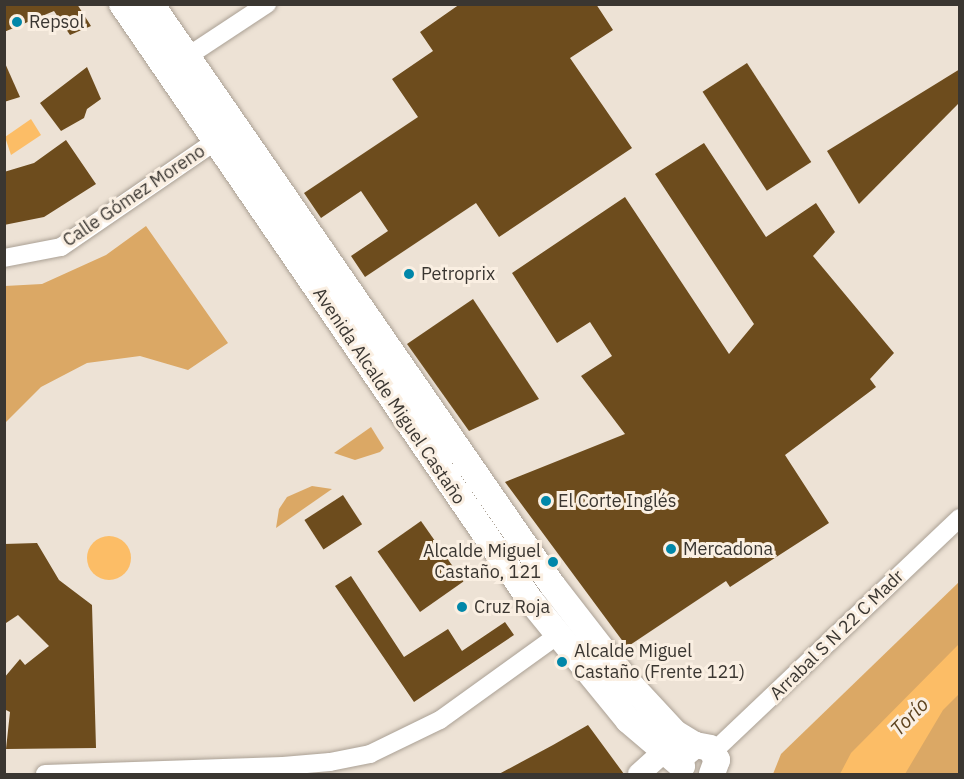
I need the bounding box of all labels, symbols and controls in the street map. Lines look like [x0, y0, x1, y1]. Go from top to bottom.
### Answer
place label: Repsol [29, 11, 84, 33]
marker: Repsol [10, 15, 24, 29]
street label: Calle Gómez Moreno [59, 140, 209, 252]
place label: Petroprix [421, 263, 495, 285]
marker: Petroprix [402, 267, 416, 281]
street label: Avenida Alcalde Miguel Castaño [308, 284, 470, 508]
place label: El Corte Inglés [558, 490, 676, 512]
marker: El Corte Inglés [539, 494, 553, 508]
place label: Mercadona [683, 538, 773, 560]
place label: Alcalde Miguel Castaño, 121 [423, 541, 541, 584]
marker: Mercadona [664, 542, 678, 556]
marker: Alcalde Miguel Castaño, 121 [546, 555, 560, 569]
street label: Arrabal S N 22 C Madr [766, 566, 908, 704]
place label: Cruz Roja [474, 596, 550, 618]
marker: Cruz Roja [455, 600, 469, 614]
place label: Alcalde Miguel Castaño (Frente 121) [574, 641, 745, 684]
marker: Alcalde Miguel Castaño (Frente 121) [555, 655, 569, 669]
water label: Torío [885, 692, 933, 740]

